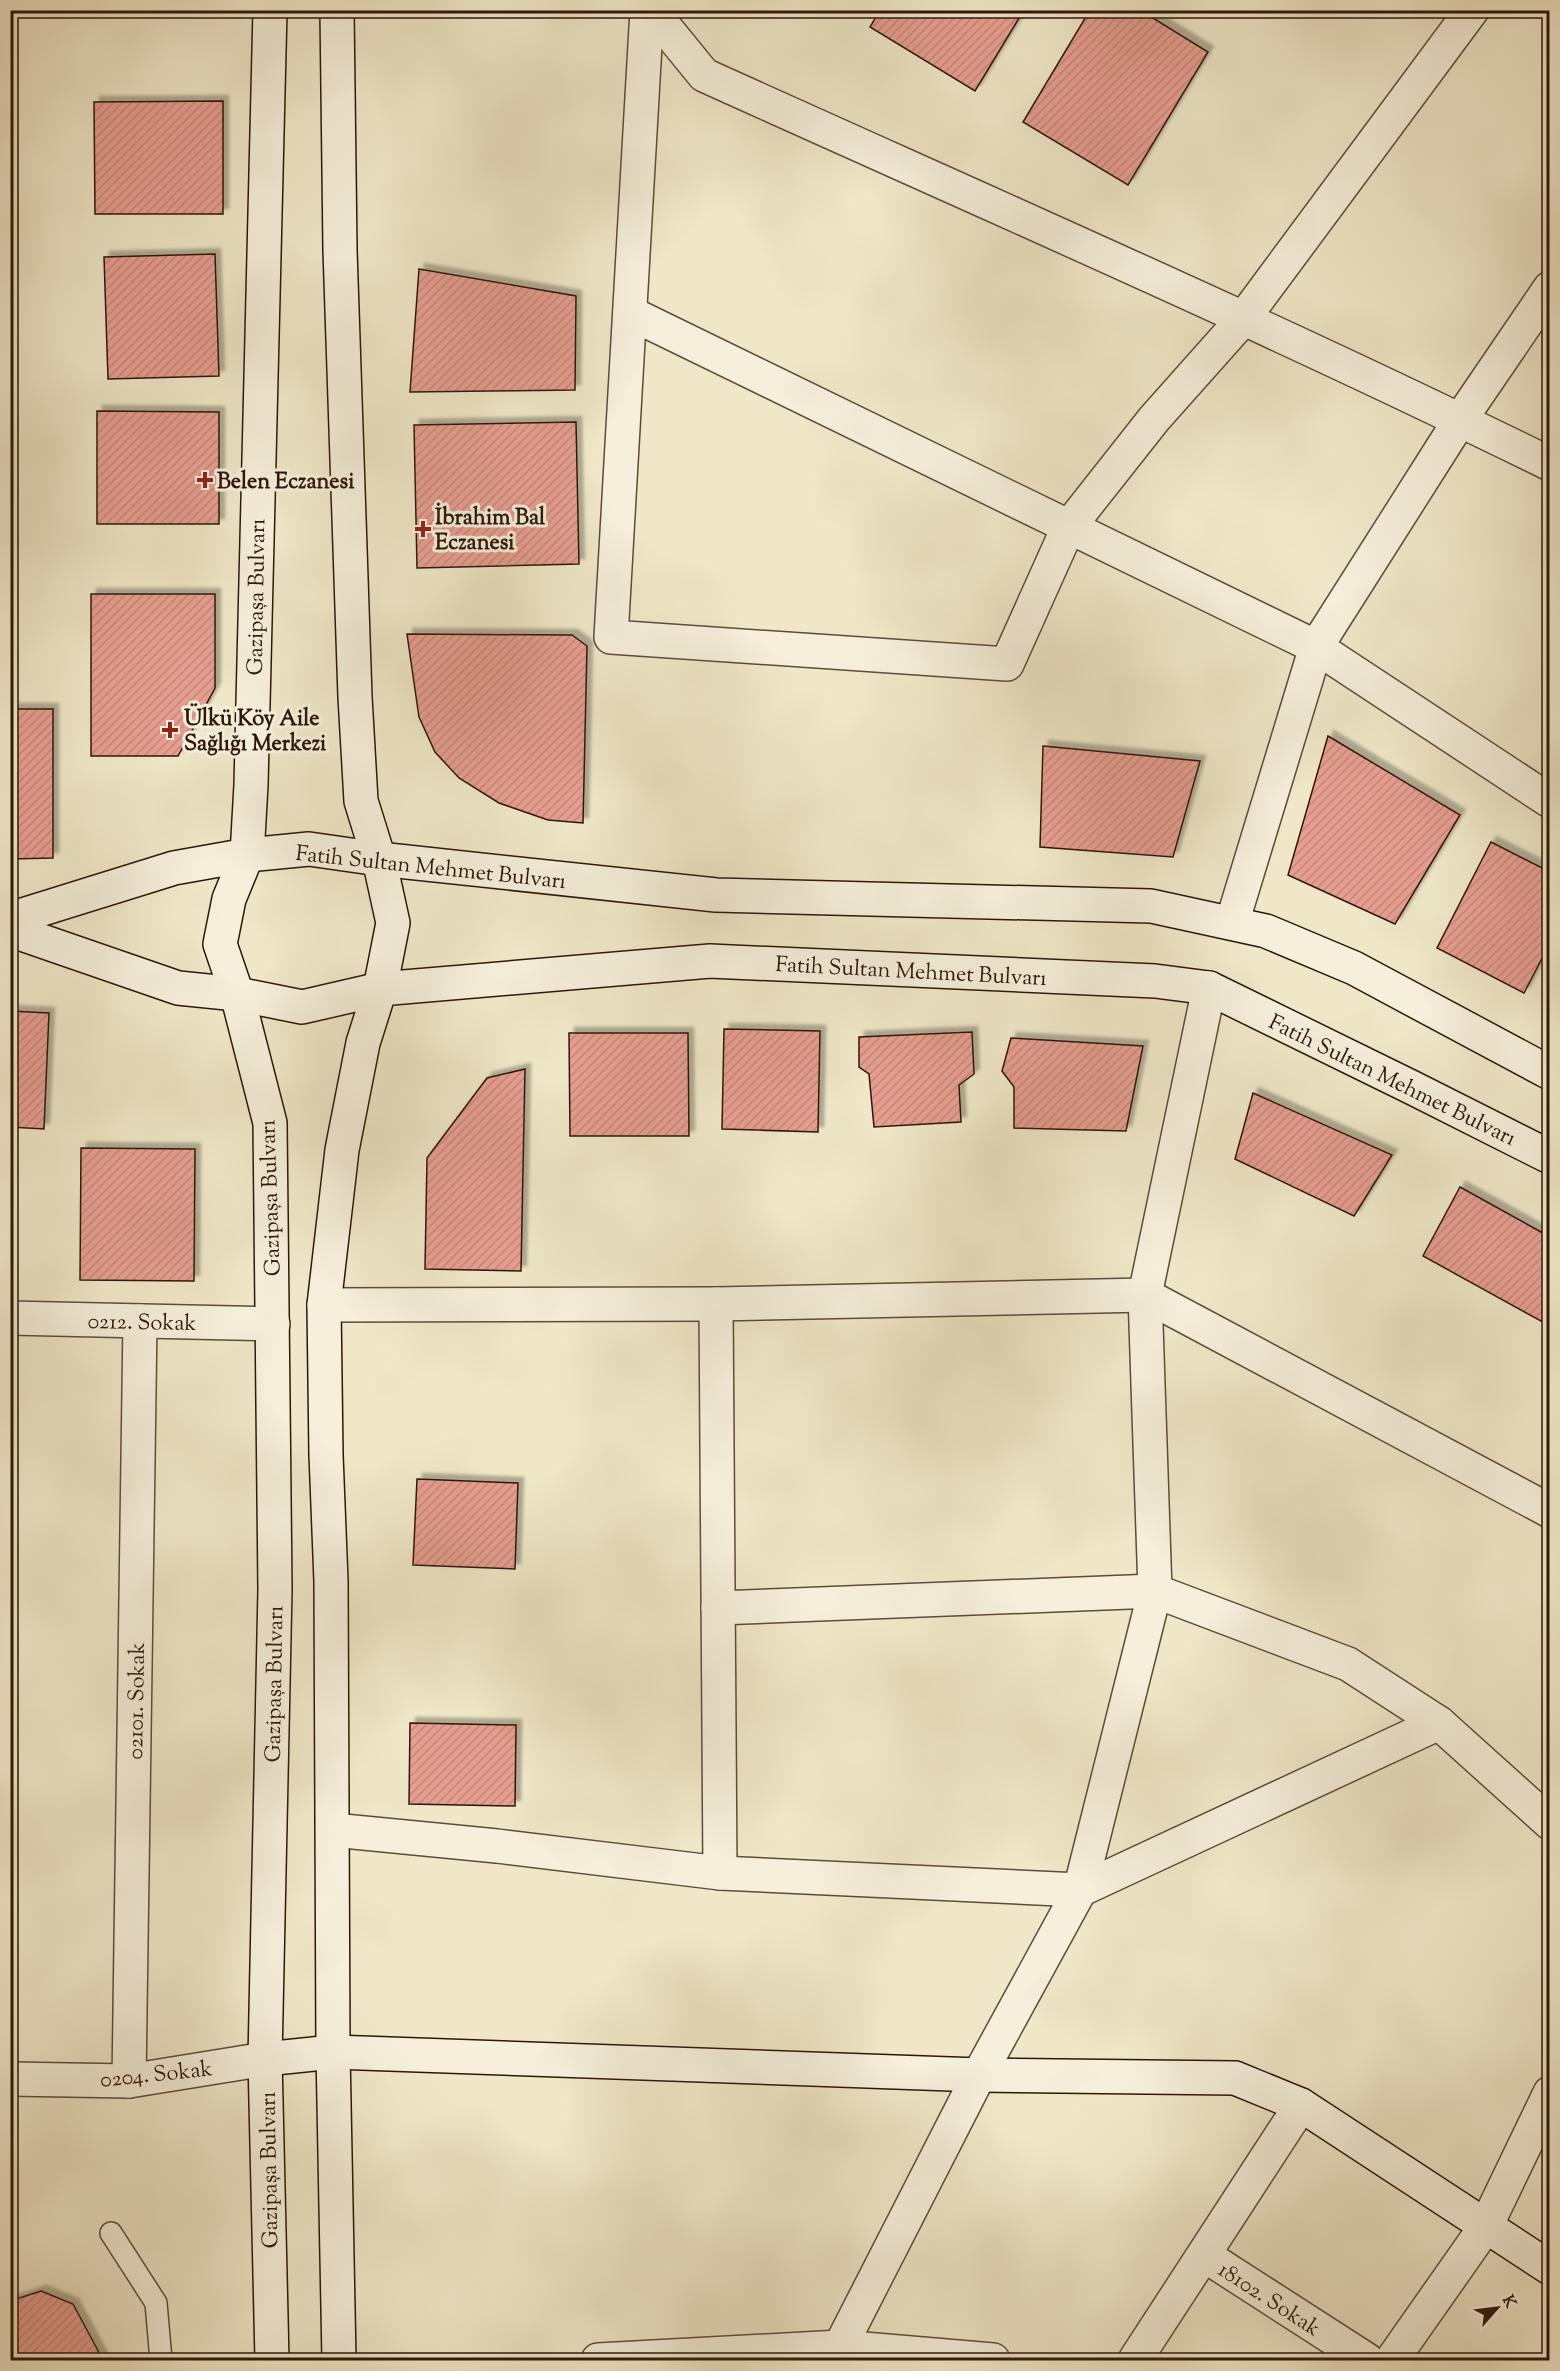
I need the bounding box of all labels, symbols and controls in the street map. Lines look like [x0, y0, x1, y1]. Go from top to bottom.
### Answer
place label: Belen Eczanesi [217, 467, 355, 499]
marker: Belen Eczanesi [198, 473, 212, 487]
place label: İbrahim Bal Eczanesi [435, 502, 546, 560]
street label: Gazipaşa Bulvarı [241, 518, 275, 676]
marker: İbrahim Bal Eczanesi [416, 522, 430, 536]
place label: Ülkü Köy Aile Sağlığı Merkezi [184, 703, 327, 761]
marker: Ülkü Köy Aile Sağlığı Merkezi [161, 721, 179, 739]
street label: Fatih Sultan Mehmet Bulvarı [294, 839, 568, 899]
street label: Fatih Sultan Mehmet Bulvarı [774, 950, 1047, 996]
street label: Fatih Sultan Mehmet Bulvarı [1263, 1008, 1521, 1156]
street label: Gazipaşa Bulvarı [253, 1119, 291, 1277]
street label: 0212. Sokak [87, 1307, 197, 1341]
street label: Gazipaşa Bulvarı [259, 1605, 293, 1763]
street label: 02101. Sokak [121, 1642, 155, 1760]
street label: 0204. Sokak [99, 2054, 214, 2098]
street label: Gazipaşa Bulvarı [254, 2091, 288, 2249]
street label: 18102. Sokak [1211, 2255, 1326, 2346]
north arrow [1467, 2278, 1527, 2338]
text: K [1495, 2292, 1521, 2313]

